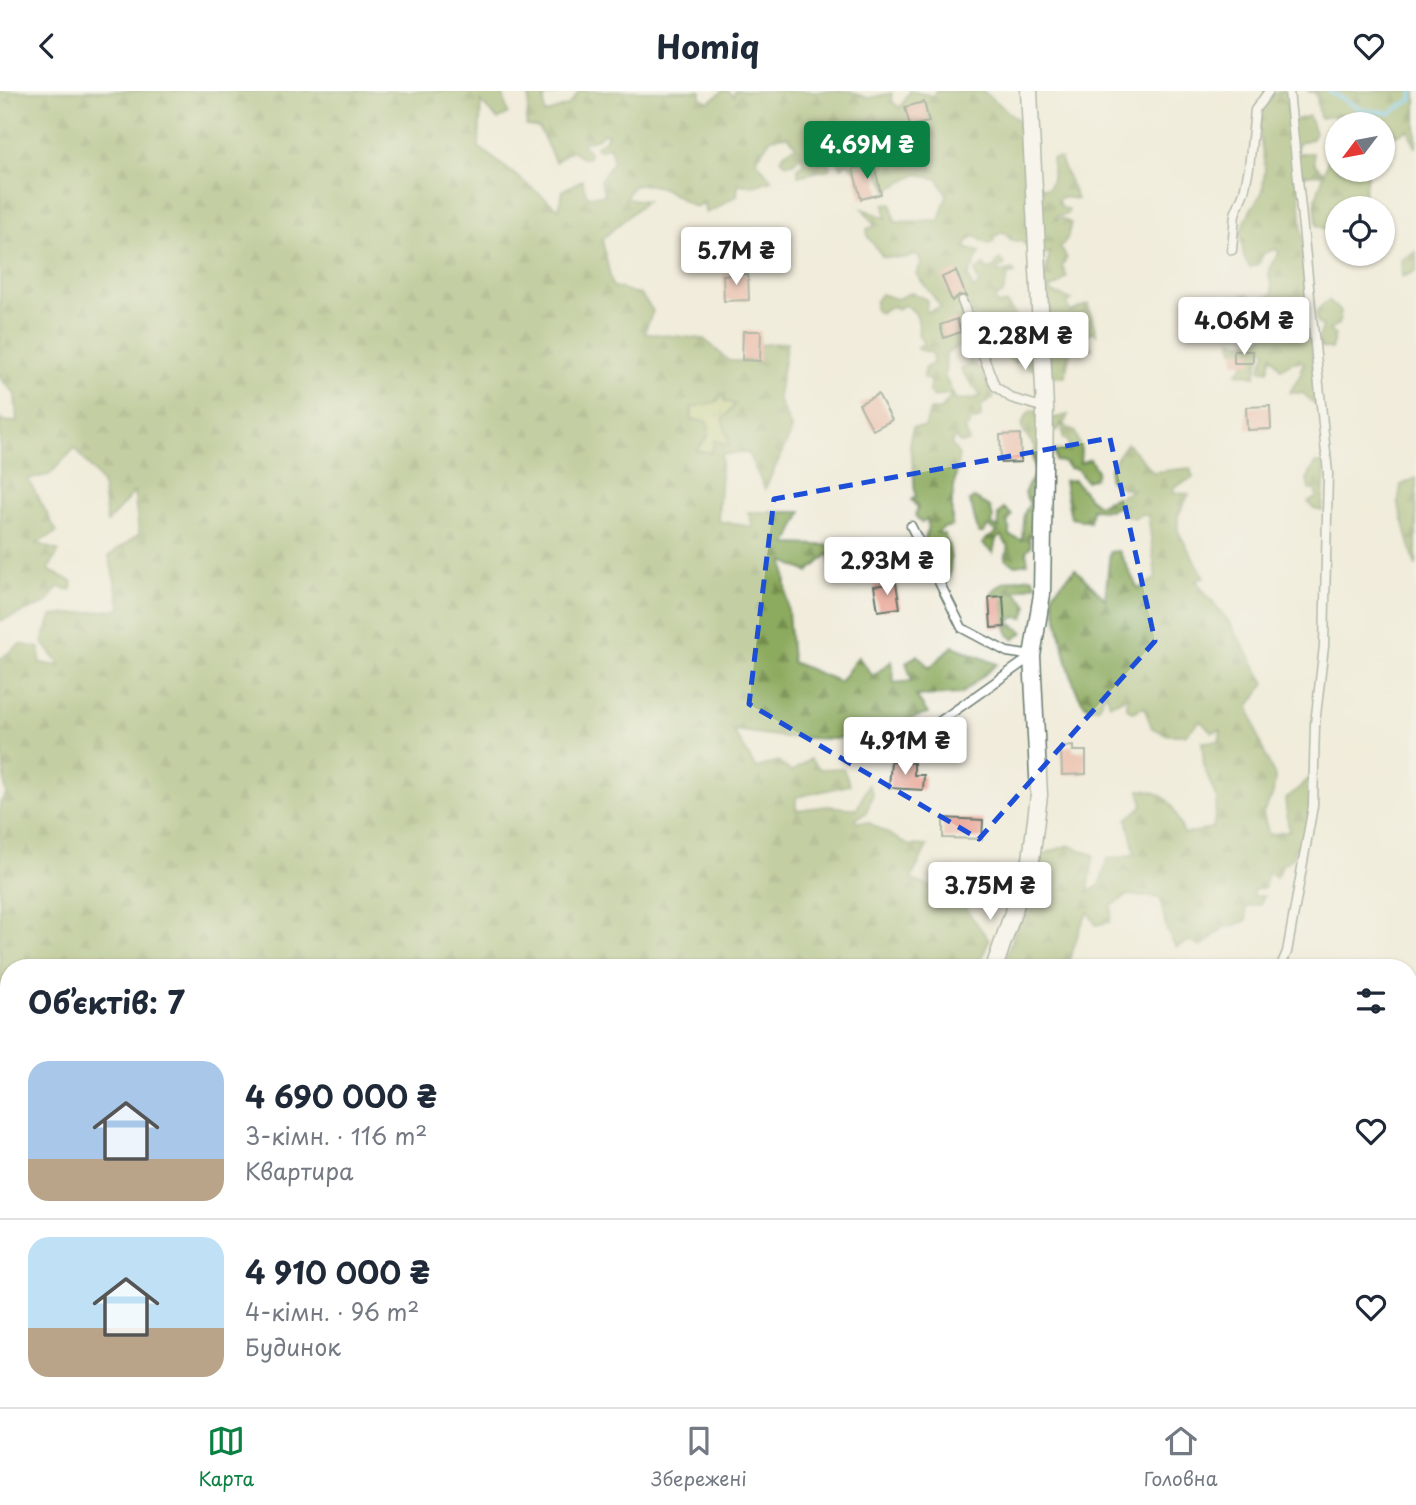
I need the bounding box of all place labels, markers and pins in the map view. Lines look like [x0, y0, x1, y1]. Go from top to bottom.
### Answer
pin: 4.69M ₴ [802, 122, 932, 181]
pin: 5.7M ₴ [679, 227, 793, 287]
pin: 4.06M ₴ [1179, 297, 1309, 357]
pin: 2.28M ₴ [960, 313, 1090, 372]
pin: 2.93M ₴ [822, 538, 952, 597]
pin: 4.91M ₴ [840, 717, 970, 777]
pin: 3.75M ₴ [925, 863, 1055, 922]

